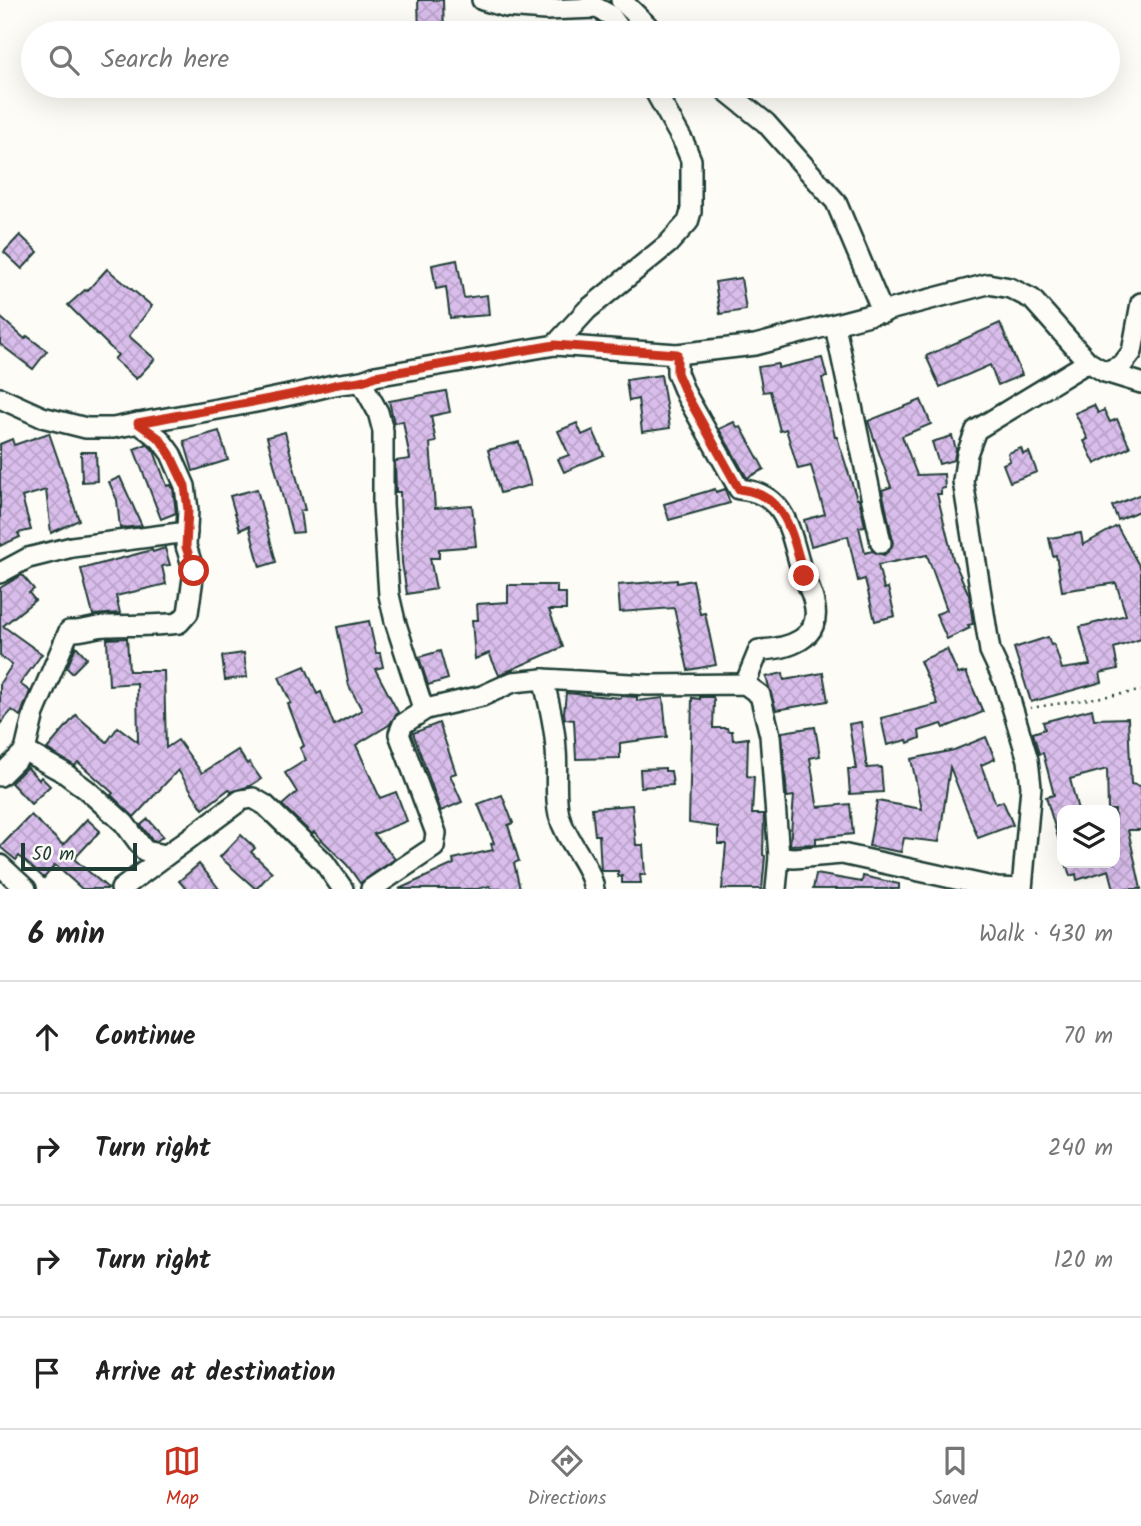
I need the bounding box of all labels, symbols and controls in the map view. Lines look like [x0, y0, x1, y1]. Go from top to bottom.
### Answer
search box [21, 21, 1120, 98]
text: Search here [101, 39, 229, 81]
icon: search [45, 41, 83, 79]
route start [178, 555, 209, 586]
route end [788, 560, 819, 591]
map controls [1057, 805, 1120, 868]
button: layers [1057, 805, 1120, 868]
scale bar [21, 840, 136, 872]
text: 50 m [32, 840, 74, 870]
text: 6 min [28, 911, 105, 959]
text: Walk · 430 m [979, 917, 1113, 953]
text: Continue [95, 1016, 196, 1058]
icon: ahead [28, 1018, 66, 1056]
text: 70 m [1063, 1019, 1113, 1055]
text: Turn right [95, 1128, 211, 1170]
icon: right [28, 1130, 66, 1168]
text: 240 m [1048, 1131, 1113, 1167]
text: Turn right [95, 1240, 211, 1282]
icon: right [28, 1242, 66, 1280]
text: 120 m [1053, 1243, 1113, 1279]
text: Arrive at destination [95, 1352, 335, 1394]
icon: arrive [28, 1354, 66, 1392]
tab: Map [163, 1442, 201, 1514]
tab: Directions [528, 1442, 606, 1514]
tab: Saved [933, 1442, 978, 1514]

